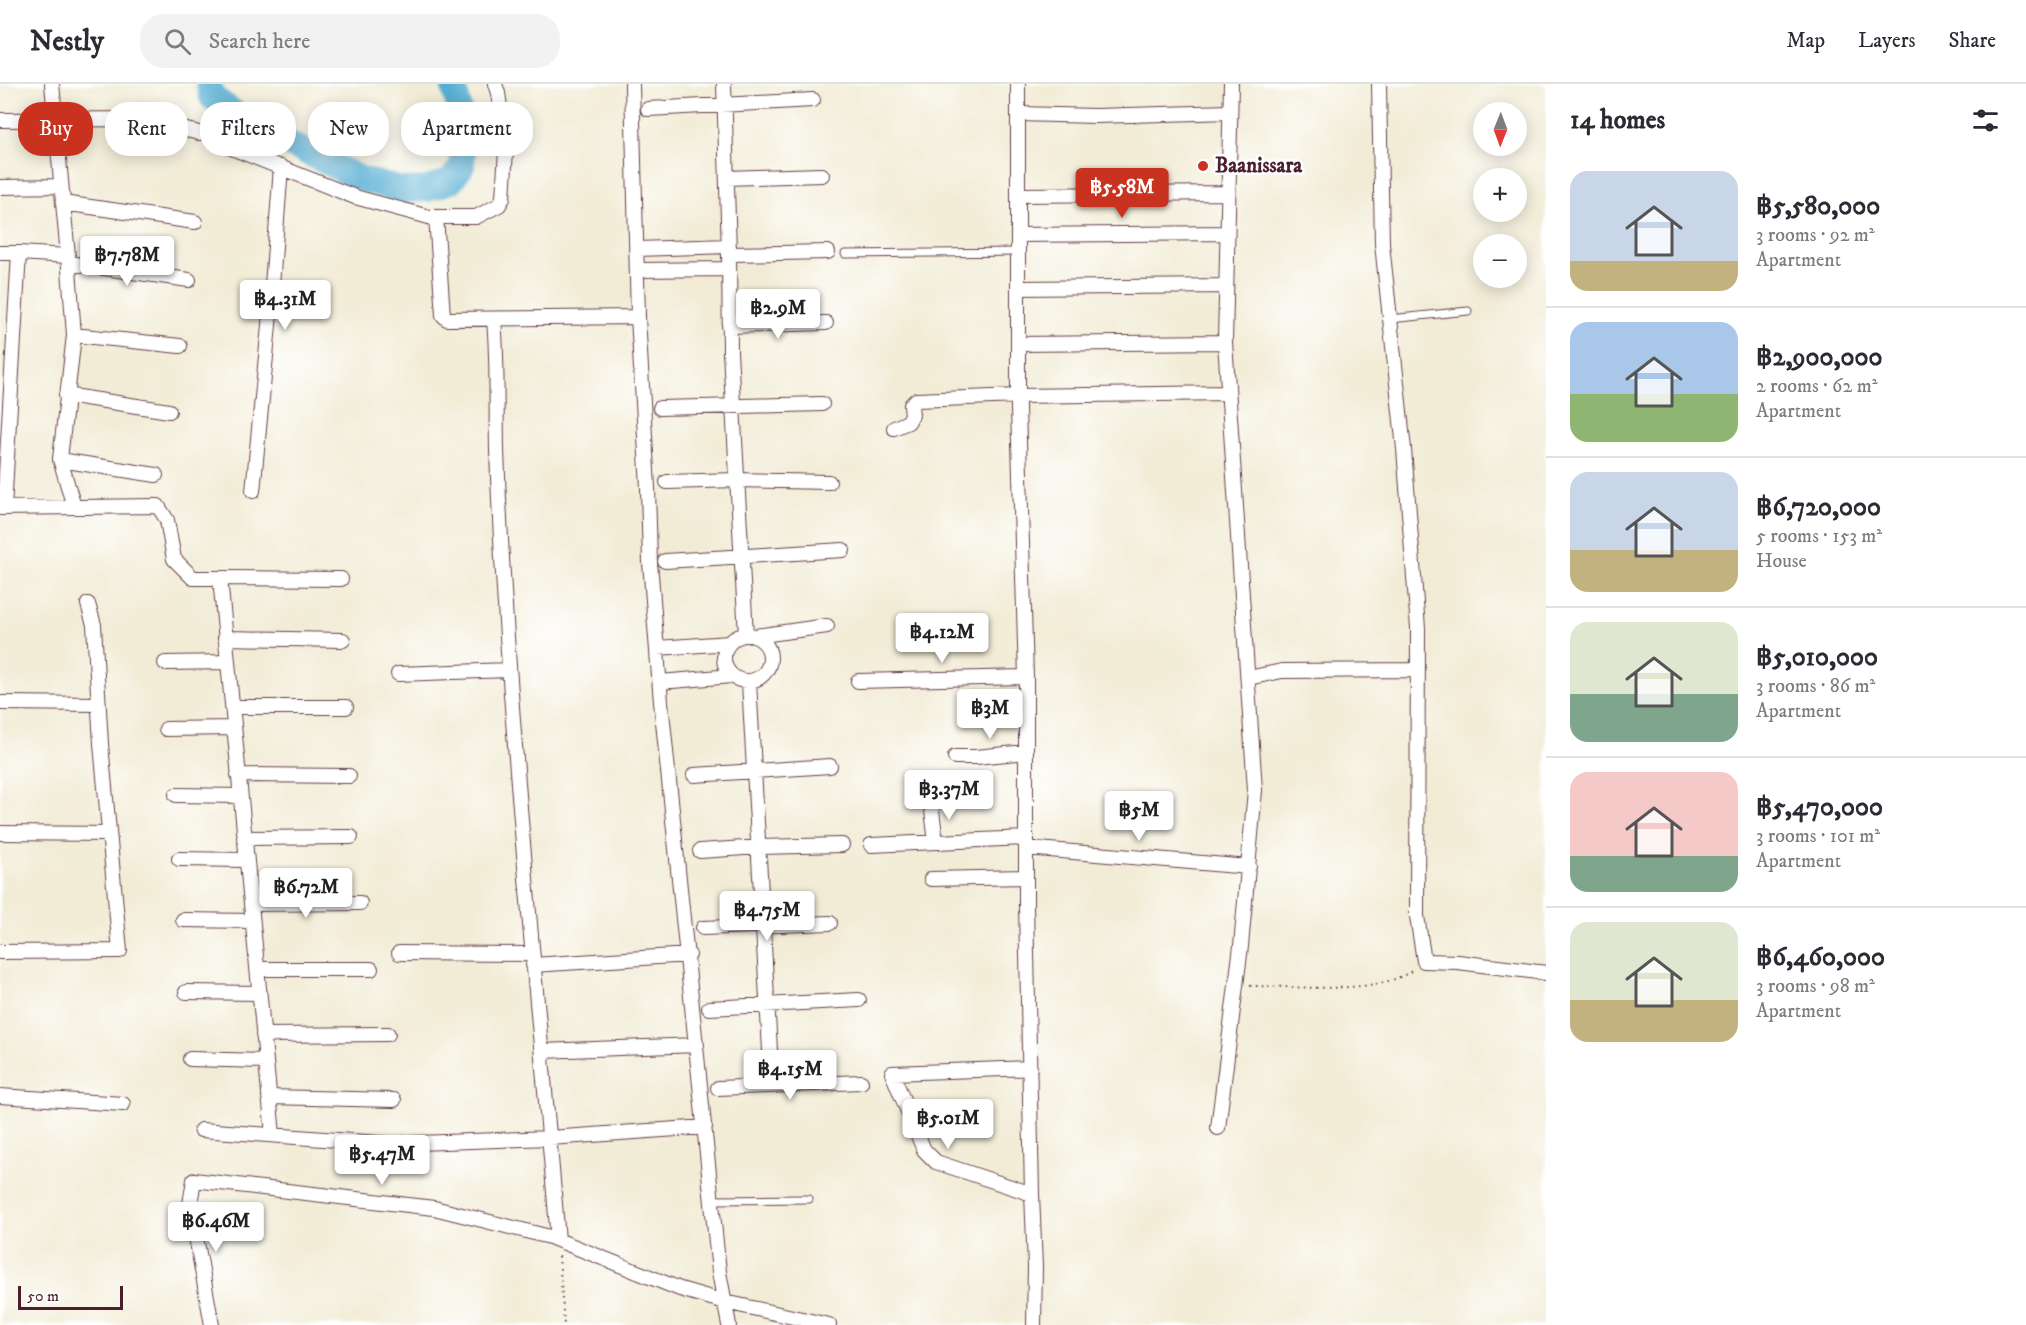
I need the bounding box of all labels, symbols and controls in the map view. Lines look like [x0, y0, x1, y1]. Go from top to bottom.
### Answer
search box [140, 14, 560, 68]
text: Nestly [30, 24, 104, 59]
icon: search [161, 25, 194, 58]
text: Search here [209, 28, 310, 55]
text: Map [1786, 28, 1825, 54]
text: Layers [1858, 28, 1916, 54]
text: Share [1949, 28, 1996, 54]
chip: Buy [18, 102, 93, 156]
chip: Rent [105, 102, 188, 156]
chip: Filters [200, 102, 296, 156]
chip: New [308, 102, 389, 156]
chip: Apartment [401, 102, 533, 156]
north arrow [1473, 102, 1527, 156]
map controls [1473, 102, 1527, 288]
text: 14 homes [1570, 104, 1665, 137]
icon: filters [1969, 104, 2002, 137]
place label: Baanissara [1215, 153, 1303, 179]
marker: Baanissara [1196, 159, 1210, 173]
pin: ฿5.58M [1073, 168, 1171, 219]
button: + [1473, 168, 1527, 222]
text: ฿5.58M [1090, 175, 1154, 200]
text: ฿5,580,000 [1756, 190, 1880, 223]
icon: home [1618, 195, 1690, 267]
text: 3 rooms · 92 m² [1756, 223, 1875, 248]
button: − [1473, 234, 1527, 288]
pin: ฿7.78M [78, 236, 176, 287]
text: ฿7.78M [94, 243, 160, 268]
text: Apartment [1756, 248, 1841, 273]
pin: ฿4.31M [236, 280, 334, 331]
text: ฿4.31M [254, 287, 316, 312]
pin: ฿2.9M [736, 289, 820, 340]
text: ฿2.9M [750, 296, 806, 321]
text: ฿2,900,000 [1756, 341, 1883, 374]
icon: home [1618, 346, 1690, 418]
text: 2 rooms · 62 m² [1756, 374, 1878, 399]
text: Apartment [1756, 399, 1841, 424]
text: ฿6,720,000 [1756, 491, 1881, 524]
icon: home [1618, 496, 1690, 568]
text: 5 rooms · 153 m² [1756, 524, 1882, 549]
text: House [1756, 549, 1807, 574]
pin: ฿4.12M [893, 613, 991, 664]
text: ฿4.12M [910, 620, 974, 645]
text: ฿5,010,000 [1756, 641, 1878, 674]
icon: home [1618, 646, 1690, 718]
text: 3 rooms · 86 m² [1756, 674, 1875, 699]
pin: ฿3M [961, 689, 1019, 740]
text: ฿3M [971, 696, 1009, 721]
text: Apartment [1756, 699, 1841, 724]
pin: ฿3.37M [900, 770, 998, 821]
text: ฿3.37M [918, 777, 980, 802]
pin: ฿5M [1110, 791, 1168, 842]
text: ฿5,470,000 [1756, 791, 1883, 824]
icon: home [1618, 796, 1690, 868]
text: ฿5M [1119, 798, 1159, 823]
text: 3 rooms · 101 m² [1756, 824, 1880, 849]
text: Apartment [1756, 849, 1841, 874]
pin: ฿6.72M [257, 868, 355, 919]
text: ฿6.72M [273, 875, 339, 900]
pin: ฿4.75M [718, 891, 816, 942]
text: ฿4.75M [734, 898, 800, 923]
text: ฿6,460,000 [1756, 941, 1885, 974]
icon: home [1618, 946, 1690, 1018]
text: 3 rooms · 98 m² [1756, 974, 1875, 999]
text: Apartment [1756, 999, 1841, 1024]
pin: ฿4.15M [741, 1050, 839, 1101]
text: ฿4.15M [758, 1057, 822, 1082]
pin: ฿5.01M [899, 1099, 997, 1150]
text: ฿5.01M [916, 1106, 980, 1131]
pin: ฿5.47M [333, 1135, 431, 1186]
text: ฿5.47M [349, 1142, 415, 1167]
pin: ฿6.46M [167, 1202, 265, 1253]
text: ฿6.46M [182, 1209, 250, 1234]
scale bar [18, 1283, 123, 1310]
text: 50 m [27, 1286, 59, 1306]

